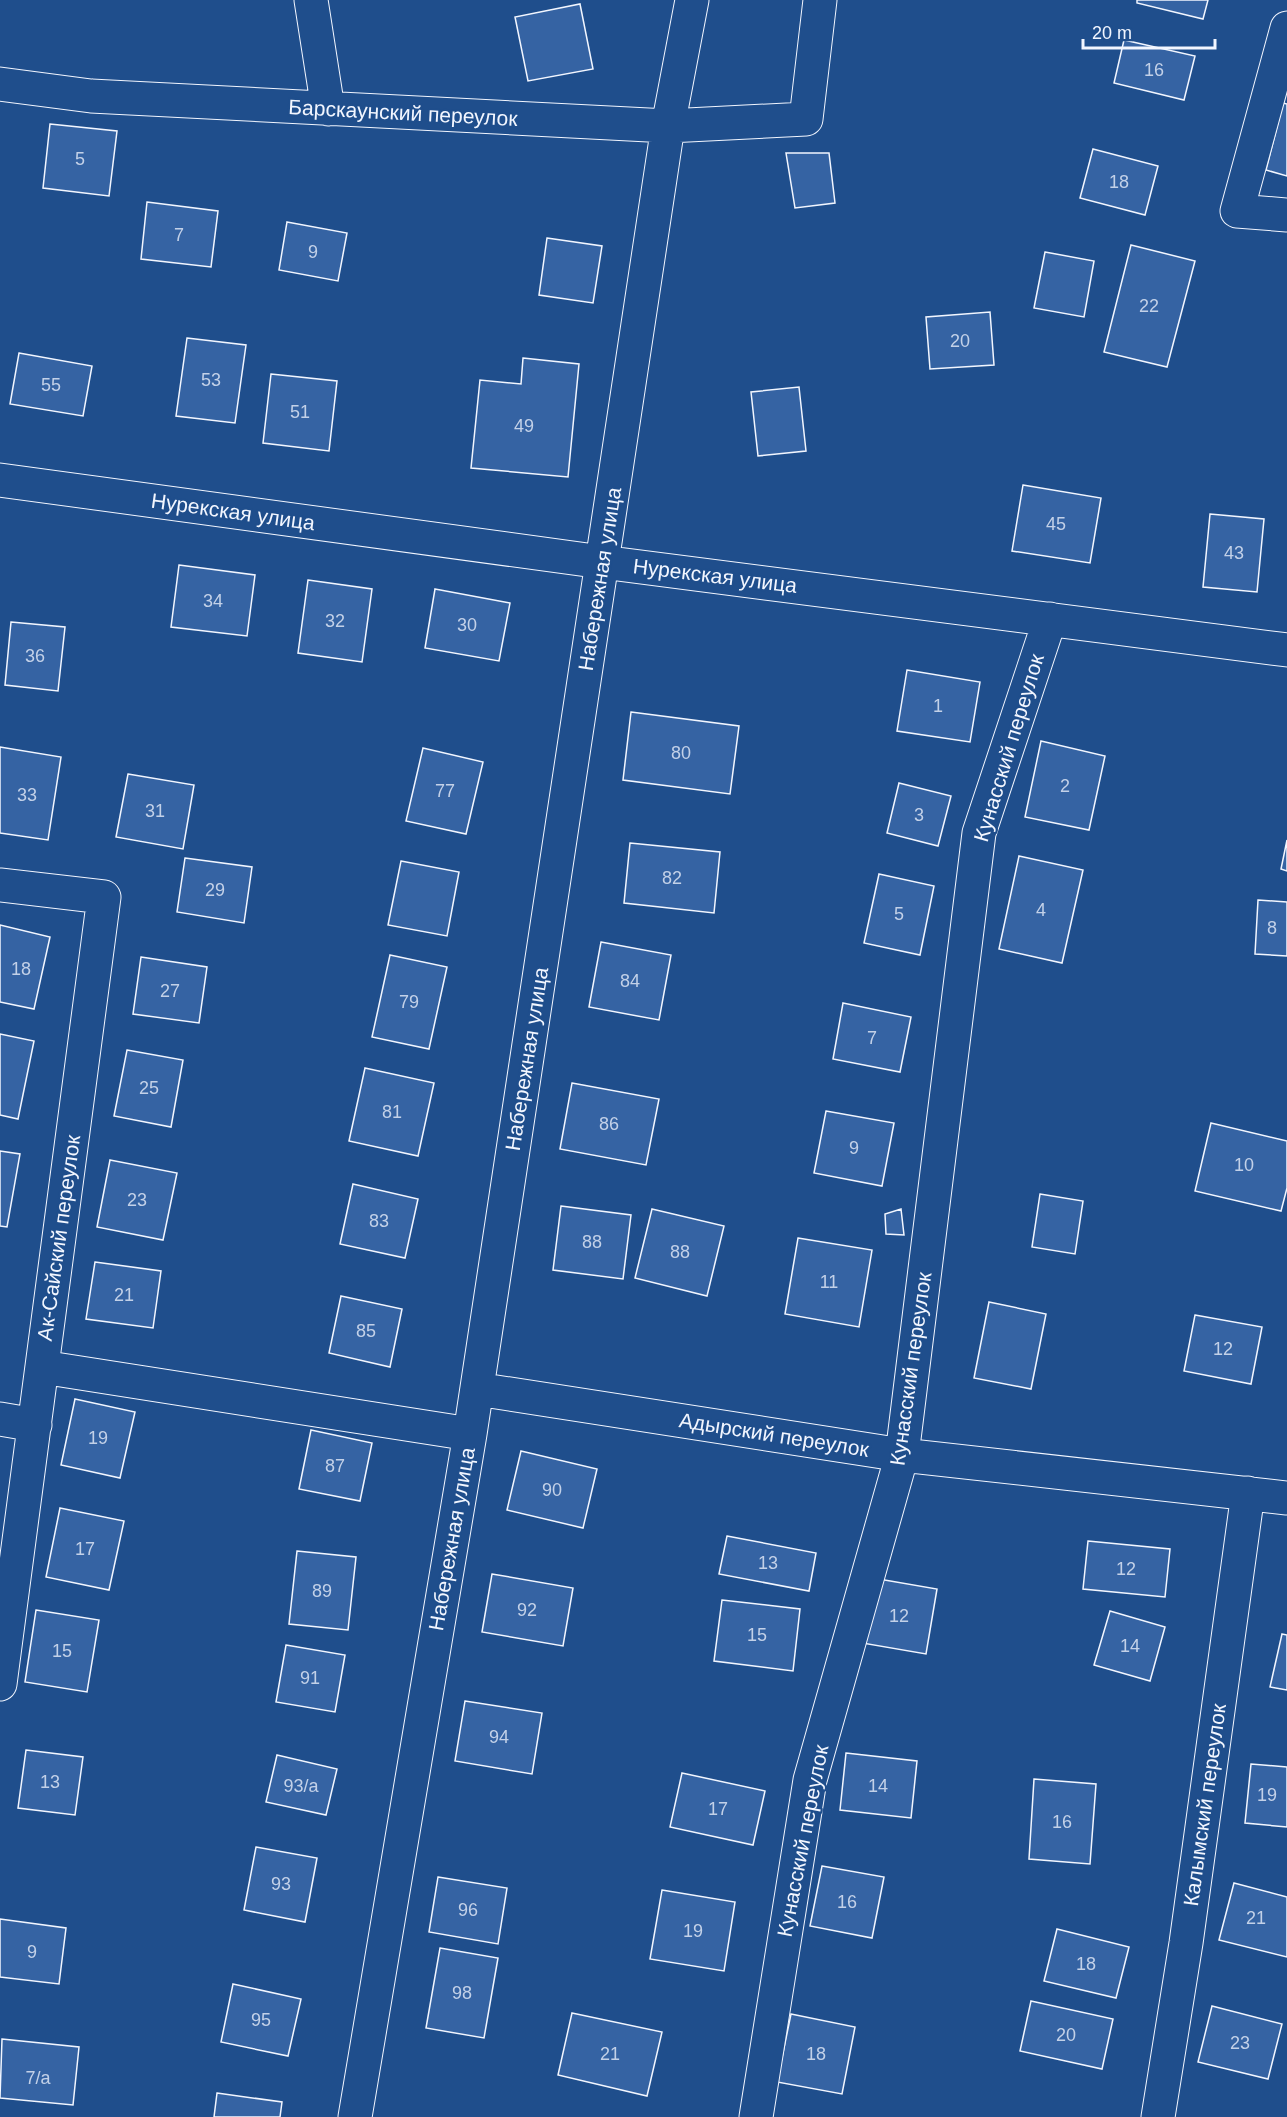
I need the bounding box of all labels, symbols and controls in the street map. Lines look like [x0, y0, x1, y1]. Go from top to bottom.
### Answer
scale bar [1083, 12, 1215, 50]
text: 20 m [1092, 23, 1132, 43]
house number: 16 [1144, 60, 1164, 80]
street label: Барскаунский переулок [288, 95, 519, 130]
house number: 5 [75, 149, 85, 169]
house number: 18 [1109, 172, 1129, 192]
house number: 7 [174, 225, 184, 245]
house number: 9 [308, 242, 318, 262]
house number: 22 [1139, 296, 1159, 316]
house number: 20 [950, 331, 970, 351]
house number: 53 [201, 370, 221, 390]
house number: 55 [41, 375, 61, 395]
house number: 51 [290, 402, 310, 422]
house number: 49 [514, 416, 534, 436]
street label: Набережная улица [574, 485, 625, 672]
street label: Нурекская улица [150, 489, 317, 534]
house number: 45 [1046, 514, 1066, 534]
house number: 43 [1224, 543, 1244, 563]
street label: Нурекская улица [632, 554, 799, 597]
house number: 34 [203, 591, 223, 611]
house number: 32 [325, 611, 345, 631]
house number: 30 [457, 615, 477, 635]
house number: 36 [25, 646, 45, 666]
street label: Кунасский переулок [969, 650, 1048, 844]
house number: 1 [933, 696, 943, 716]
house number: 80 [671, 743, 691, 763]
house number: 2 [1060, 776, 1070, 796]
house number: 77 [435, 781, 455, 801]
house number: 33 [17, 785, 37, 805]
house number: 31 [145, 801, 165, 821]
house number: 3 [914, 805, 924, 825]
house number: 82 [662, 868, 682, 888]
house number: 29 [205, 880, 225, 900]
house number: 4 [1036, 900, 1046, 920]
house number: 5 [894, 904, 904, 924]
house number: 8 [1267, 918, 1277, 938]
house number: 18 [11, 959, 31, 979]
street label: Набережная улица [501, 965, 552, 1152]
house number: 84 [620, 971, 640, 991]
house number: 27 [160, 981, 180, 1001]
house number: 79 [399, 992, 419, 1012]
house number: 7 [867, 1028, 877, 1048]
house number: 25 [139, 1078, 159, 1098]
house number: 81 [382, 1102, 402, 1122]
house number: 86 [599, 1114, 619, 1134]
street label: Ак-Сайский переулок [33, 1133, 84, 1342]
house number: 9 [849, 1138, 859, 1158]
house number: 10 [1234, 1155, 1254, 1175]
house number: 23 [127, 1190, 147, 1210]
house number: 83 [369, 1211, 389, 1231]
house number: 88 [582, 1232, 602, 1252]
house number: 88 [670, 1242, 690, 1262]
street label: Кунасский переулок [886, 1270, 936, 1467]
house number: 11 [820, 1272, 838, 1292]
house number: 21 [114, 1285, 134, 1305]
house number: 85 [356, 1321, 376, 1341]
house number: 12 [1213, 1339, 1233, 1359]
street label: Адырский переулок [678, 1408, 871, 1461]
house number: 19 [88, 1428, 108, 1448]
street label: Набережная улица [424, 1445, 479, 1632]
house number: 87 [325, 1456, 345, 1476]
house number: 90 [542, 1480, 562, 1500]
house number: 17 [75, 1539, 95, 1559]
house number: 13 [758, 1553, 778, 1573]
house number: 12 [1116, 1559, 1136, 1579]
house number: 89 [312, 1581, 332, 1601]
house number: 92 [517, 1600, 537, 1620]
house number: 12 [889, 1606, 909, 1626]
house number: 15 [747, 1625, 767, 1645]
house number: 14 [1120, 1636, 1140, 1656]
house number: 15 [52, 1641, 72, 1661]
house number: 91 [300, 1668, 320, 1688]
street label: Калымский переулок [1179, 1701, 1230, 1908]
house number: 94 [489, 1727, 509, 1747]
street label: Кунасский переулок [773, 1742, 833, 1939]
house number: 13 [40, 1772, 60, 1792]
house number: 93/а [283, 1776, 319, 1796]
house number: 14 [868, 1776, 888, 1796]
house number: 19 [1257, 1785, 1277, 1805]
house number: 17 [708, 1799, 728, 1819]
house number: 16 [1052, 1812, 1072, 1832]
house number: 93 [271, 1874, 291, 1894]
house number: 16 [837, 1892, 857, 1912]
house number: 96 [458, 1900, 478, 1920]
house number: 21 [1246, 1908, 1266, 1928]
house number: 19 [683, 1921, 703, 1941]
house number: 9 [27, 1942, 37, 1962]
house number: 18 [1076, 1954, 1096, 1974]
house number: 98 [452, 1983, 472, 2003]
house number: 95 [251, 2010, 271, 2030]
house number: 20 [1056, 2025, 1076, 2045]
house number: 23 [1230, 2033, 1250, 2053]
house number: 21 [600, 2044, 620, 2064]
house number: 18 [806, 2044, 826, 2064]
house number: 7/а [25, 2068, 51, 2088]

